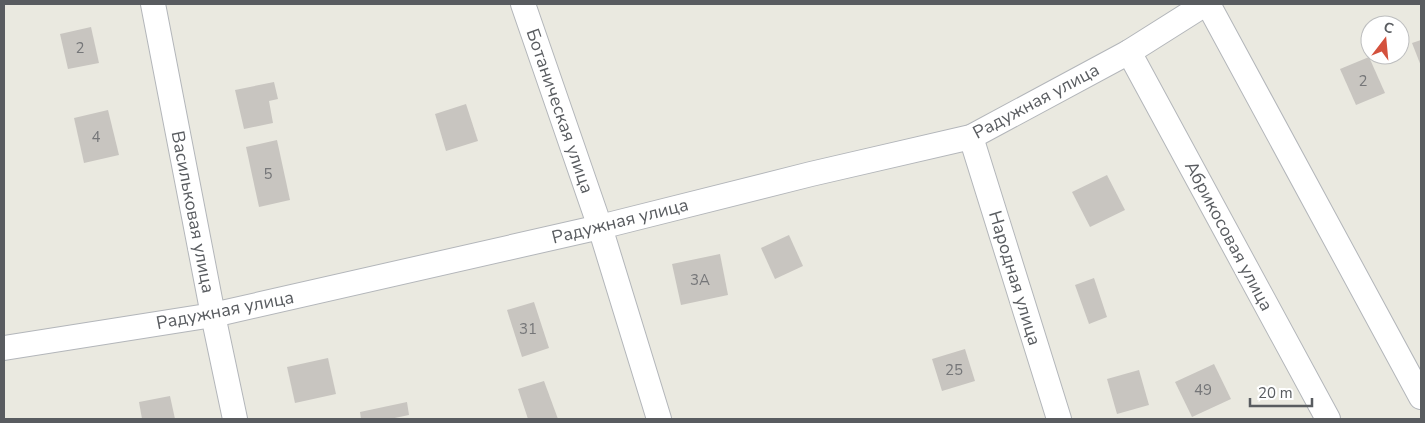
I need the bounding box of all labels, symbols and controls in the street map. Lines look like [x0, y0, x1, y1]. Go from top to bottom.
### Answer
north arrow [1360, 15, 1410, 65]
text: С [1381, 18, 1396, 39]
street label: Ботаническая улица [521, 25, 599, 197]
house number: 2 [75, 38, 85, 58]
street label: Радужная улица [969, 58, 1103, 144]
house number: 2 [1358, 71, 1368, 91]
house number: 4 [91, 127, 101, 147]
street label: Васильковая улица [166, 129, 220, 295]
street label: Абрикосовая улица [1179, 157, 1279, 315]
house number: 5 [263, 164, 273, 184]
street label: Радужная улица [549, 192, 691, 250]
street label: Народная улица [983, 208, 1047, 348]
house number: 3А [690, 270, 710, 290]
street label: Радужная улица [154, 285, 296, 335]
house number: 31 [519, 319, 537, 339]
house number: 25 [945, 360, 963, 380]
scale bar [1250, 376, 1312, 408]
house number: 49 [1194, 380, 1212, 400]
text: 20 m [1258, 383, 1293, 403]

